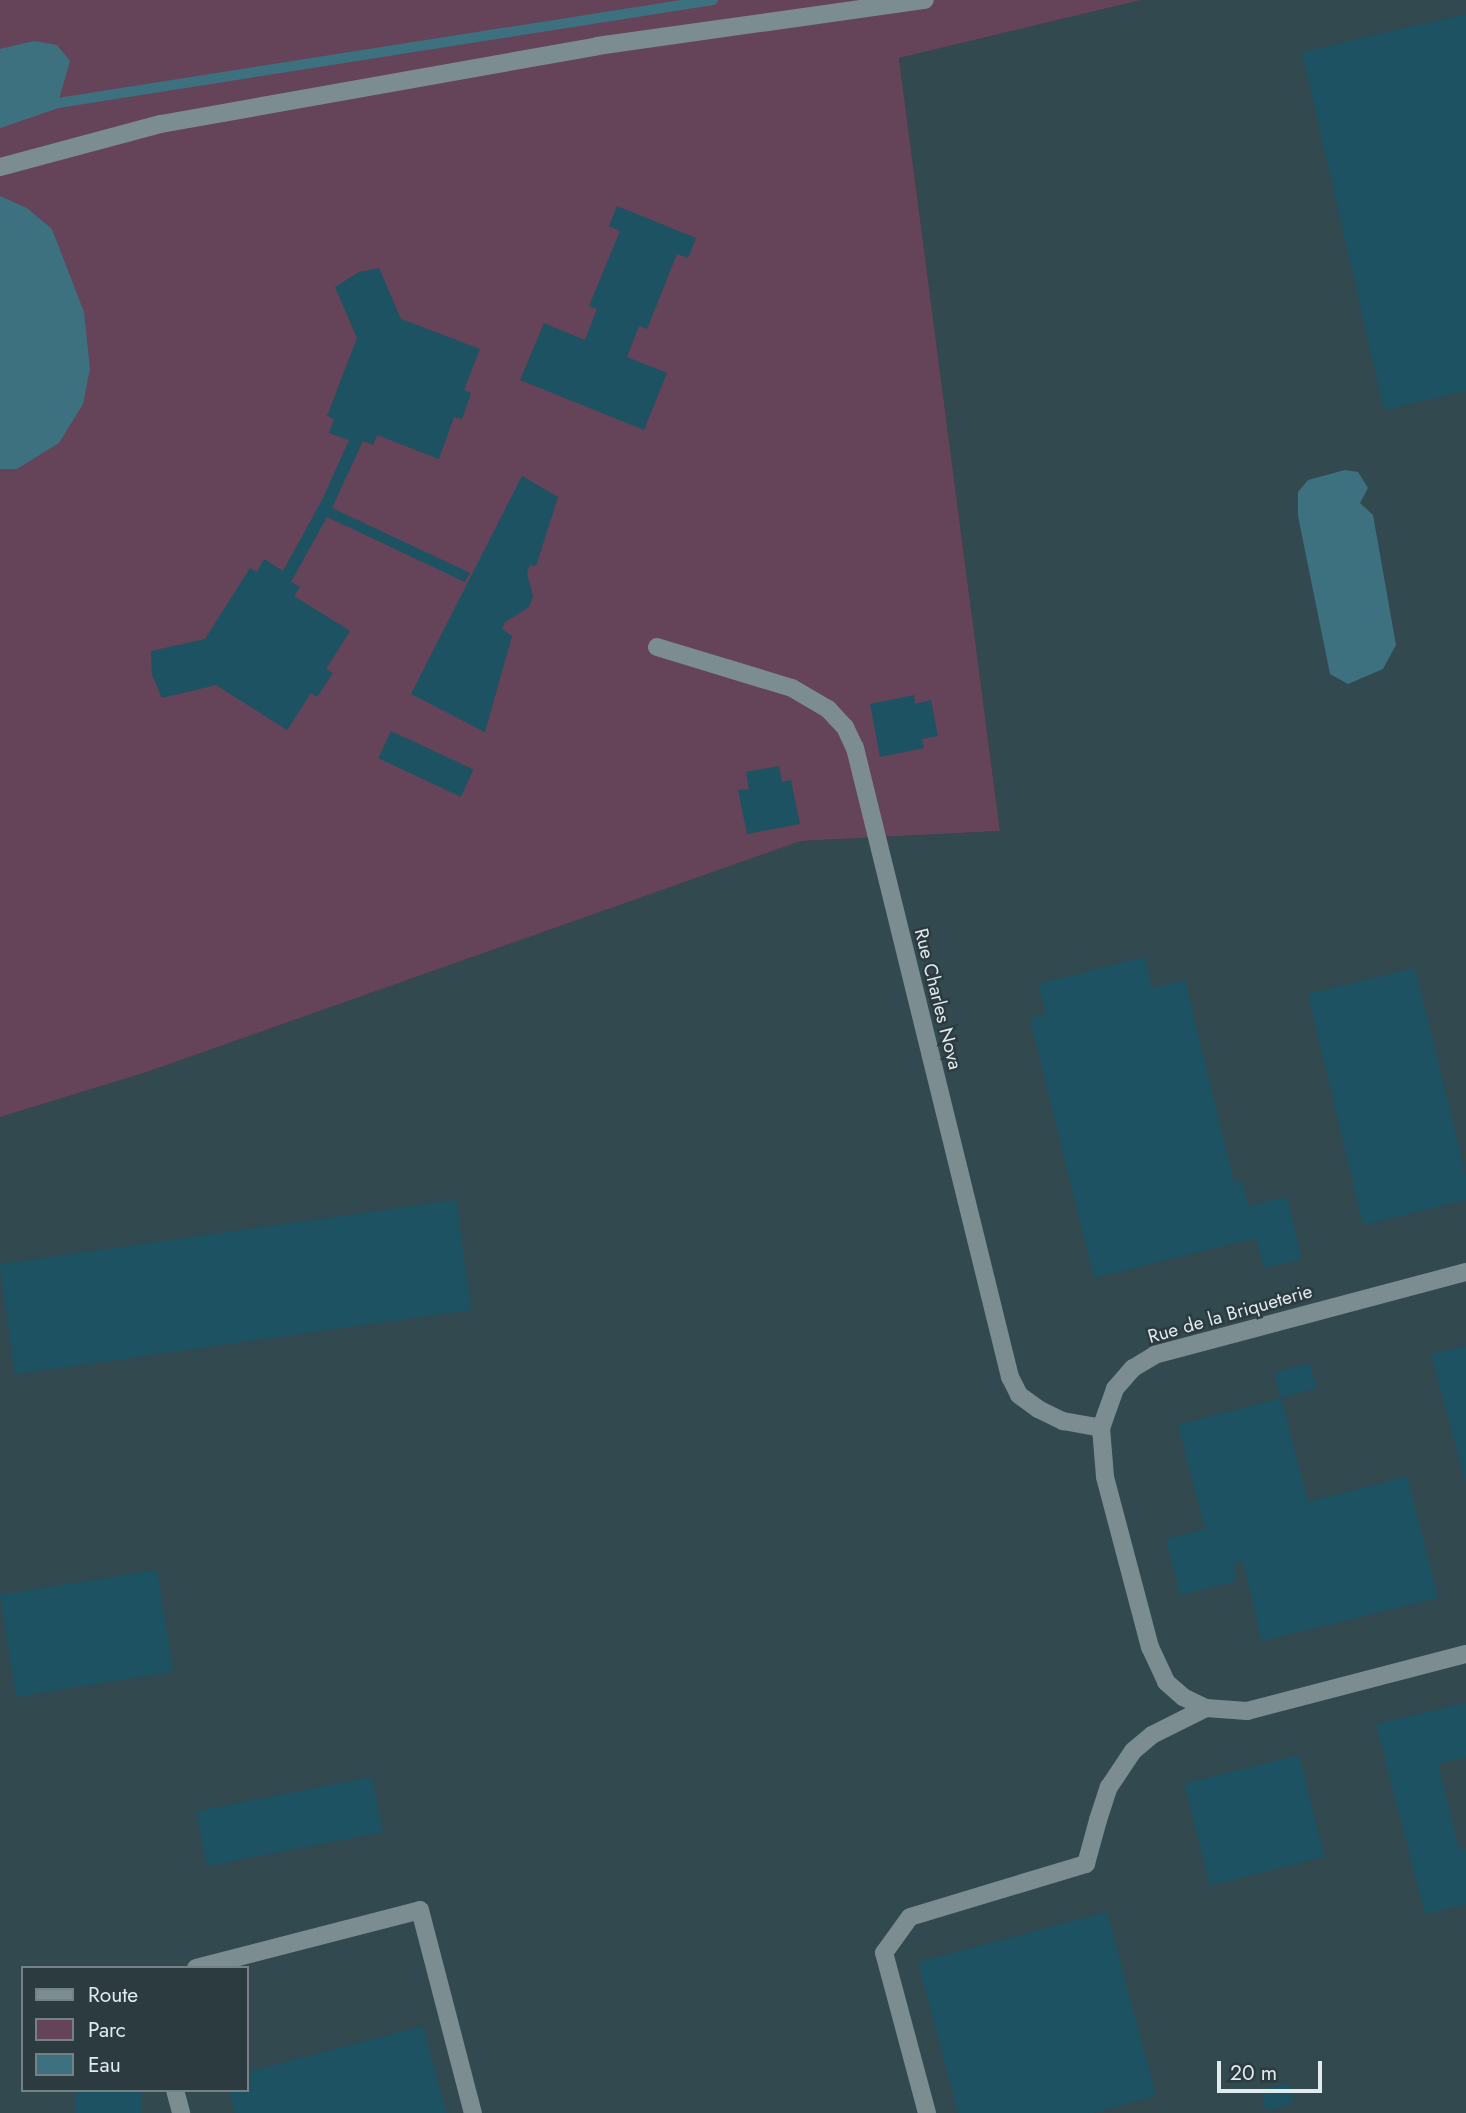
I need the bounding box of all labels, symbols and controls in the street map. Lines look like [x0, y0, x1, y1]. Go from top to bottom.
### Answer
street label: Rue Charles Nova [909, 926, 967, 1072]
street label: Rue de la Briqueterie [1145, 1280, 1315, 1348]
legend [21, 1966, 248, 2092]
text: Route [88, 1980, 138, 2010]
text: Parc [88, 2015, 126, 2045]
scale bar [1221, 2046, 1326, 2090]
text: Eau [88, 2050, 121, 2080]
text: 20 m [1230, 2058, 1277, 2088]

